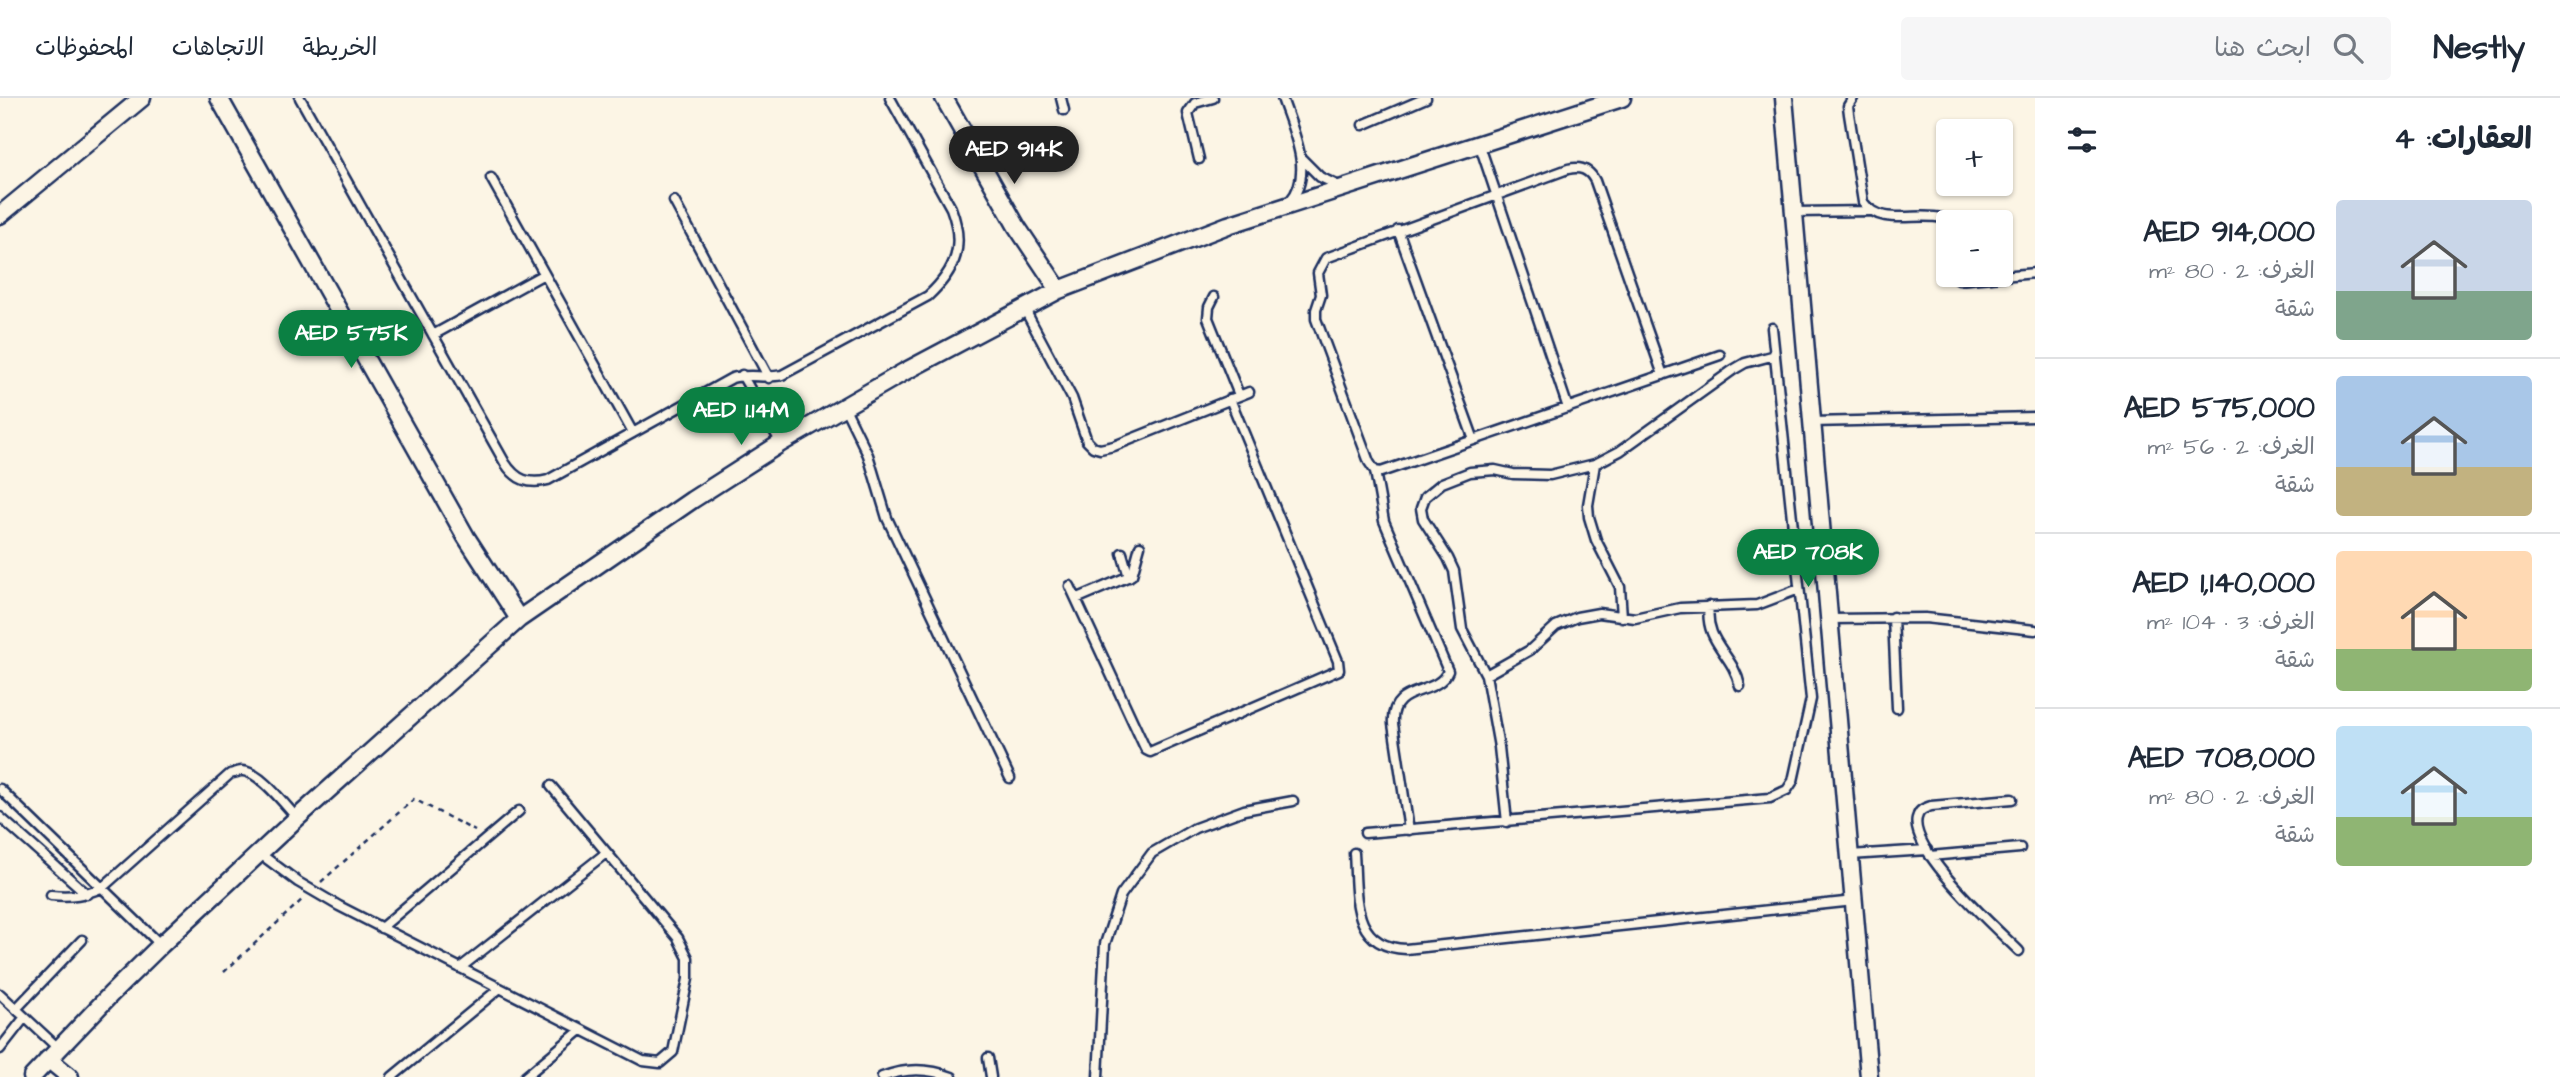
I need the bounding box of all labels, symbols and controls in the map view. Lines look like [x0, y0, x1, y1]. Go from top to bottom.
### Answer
search box [1901, 17, 2391, 80]
text: Nestly [2433, 25, 2525, 71]
icon: search [2329, 29, 2367, 67]
text: ابحث هنا [2214, 30, 2311, 66]
text: المحفوظات [35, 31, 134, 65]
text: الاتجاهات [172, 31, 265, 65]
text: الخريطة [303, 31, 377, 65]
text: العقارات: 4 [2394, 118, 2532, 160]
map controls [1936, 119, 2013, 287]
button: + [1936, 119, 2013, 196]
icon: filters [2063, 121, 2101, 159]
pin: AED 914K [942, 126, 1086, 186]
text: AED 914K [965, 133, 1063, 165]
button: − [1936, 210, 2013, 287]
text: AED 914,000 [2143, 211, 2315, 253]
icon: home [2392, 228, 2476, 312]
text: الغرف: 2 · 80 m² [2149, 255, 2315, 287]
text: شقة [2275, 293, 2315, 325]
pin: AED 575K [279, 310, 423, 370]
text: AED 575K [294, 317, 408, 349]
text: AED 575,000 [2124, 387, 2315, 429]
pin: AED 1.14M [661, 388, 821, 447]
text: AED 1.14M [693, 394, 789, 426]
icon: home [2392, 404, 2476, 488]
text: الغرف: 2 · 56 m² [2148, 431, 2315, 463]
text: شقة [2275, 469, 2315, 501]
pin: AED 708K [1736, 530, 1880, 589]
text: AED 708K [1753, 536, 1863, 568]
text: AED 1,140,000 [2132, 562, 2315, 604]
icon: home [2392, 579, 2476, 663]
text: الغرف: 3 · 104 m² [2147, 606, 2315, 638]
text: شقة [2275, 644, 2315, 676]
text: AED 708,000 [2128, 737, 2315, 779]
icon: home [2392, 754, 2476, 838]
text: الغرف: 2 · 80 m² [2149, 781, 2315, 813]
text: شقة [2275, 819, 2315, 851]

